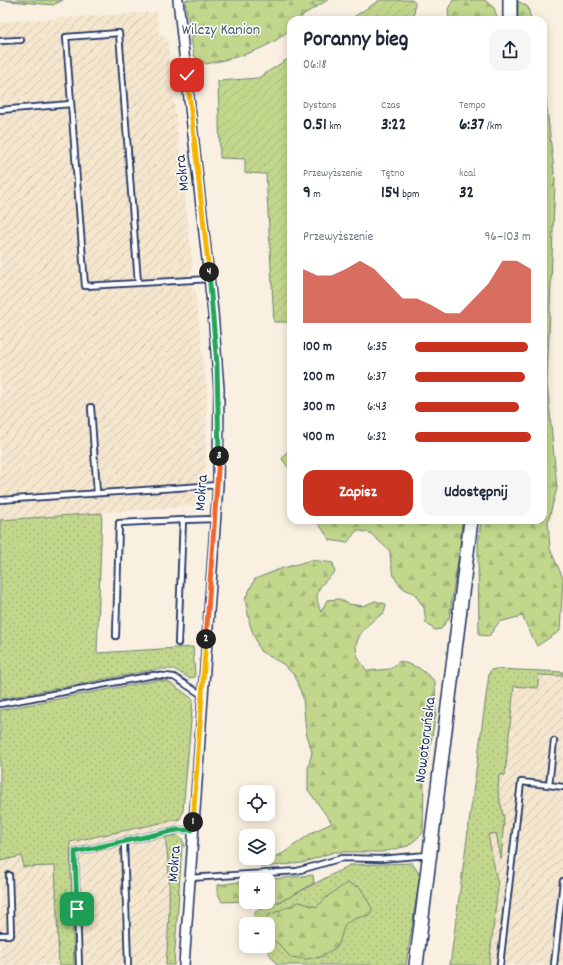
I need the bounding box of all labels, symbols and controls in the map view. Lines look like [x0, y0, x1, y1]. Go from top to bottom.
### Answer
park label: Wilczy Kanion [182, 19, 260, 42]
text: Poranny bieg [303, 25, 408, 56]
button: share [489, 29, 531, 71]
text: 06:18 [303, 56, 327, 75]
pin [170, 58, 204, 92]
icon: check [176, 64, 198, 86]
text: Dystans [303, 98, 337, 114]
text: Czas [381, 98, 400, 114]
text: Tempo [459, 98, 486, 114]
text: 0.51 [303, 114, 327, 138]
text: 3:22 [381, 114, 406, 138]
text: 6:37 [459, 114, 484, 138]
text: km [327, 119, 341, 135]
text: /km [484, 119, 502, 135]
street label: Mokra [170, 153, 196, 192]
text: Przewyższenie [303, 166, 362, 182]
text: Tętno [381, 166, 404, 182]
text: kcal [459, 166, 476, 182]
text: 9 [303, 182, 311, 206]
text: 154 [381, 182, 400, 206]
text: 32 [459, 182, 474, 206]
text: m [311, 187, 321, 203]
text: bpm [400, 187, 420, 203]
text: Przewyższenie [303, 228, 373, 247]
text: 96–103 m [485, 228, 531, 247]
pin: 4 [199, 262, 219, 282]
text: 4 [207, 264, 211, 280]
text: 100 m [303, 338, 332, 357]
text: 6:35 [367, 338, 387, 357]
text: 200 m [303, 368, 335, 387]
text: 6:37 [367, 368, 386, 387]
text: 300 m [303, 398, 335, 417]
text: 6:43 [367, 398, 387, 417]
text: 400 m [303, 428, 334, 447]
text: 6:32 [367, 428, 387, 447]
pin: 3 [209, 446, 229, 466]
text: 3 [217, 448, 221, 464]
button: Zapisz [303, 470, 413, 516]
button: Udostępnij [421, 470, 531, 516]
street label: Mokra [189, 474, 215, 512]
pin: 2 [196, 629, 216, 649]
text: 2 [204, 631, 208, 647]
street label: Nowotoruńska [409, 695, 443, 784]
map controls [239, 785, 275, 953]
button: locate [239, 785, 275, 821]
pin: 1 [183, 812, 203, 832]
text: 1 [192, 814, 194, 830]
button: layers [239, 829, 275, 865]
street label: Mokra [162, 845, 188, 883]
button: + [239, 873, 275, 909]
pin [60, 892, 94, 926]
icon: arrive [66, 898, 88, 920]
button: − [239, 917, 275, 953]

